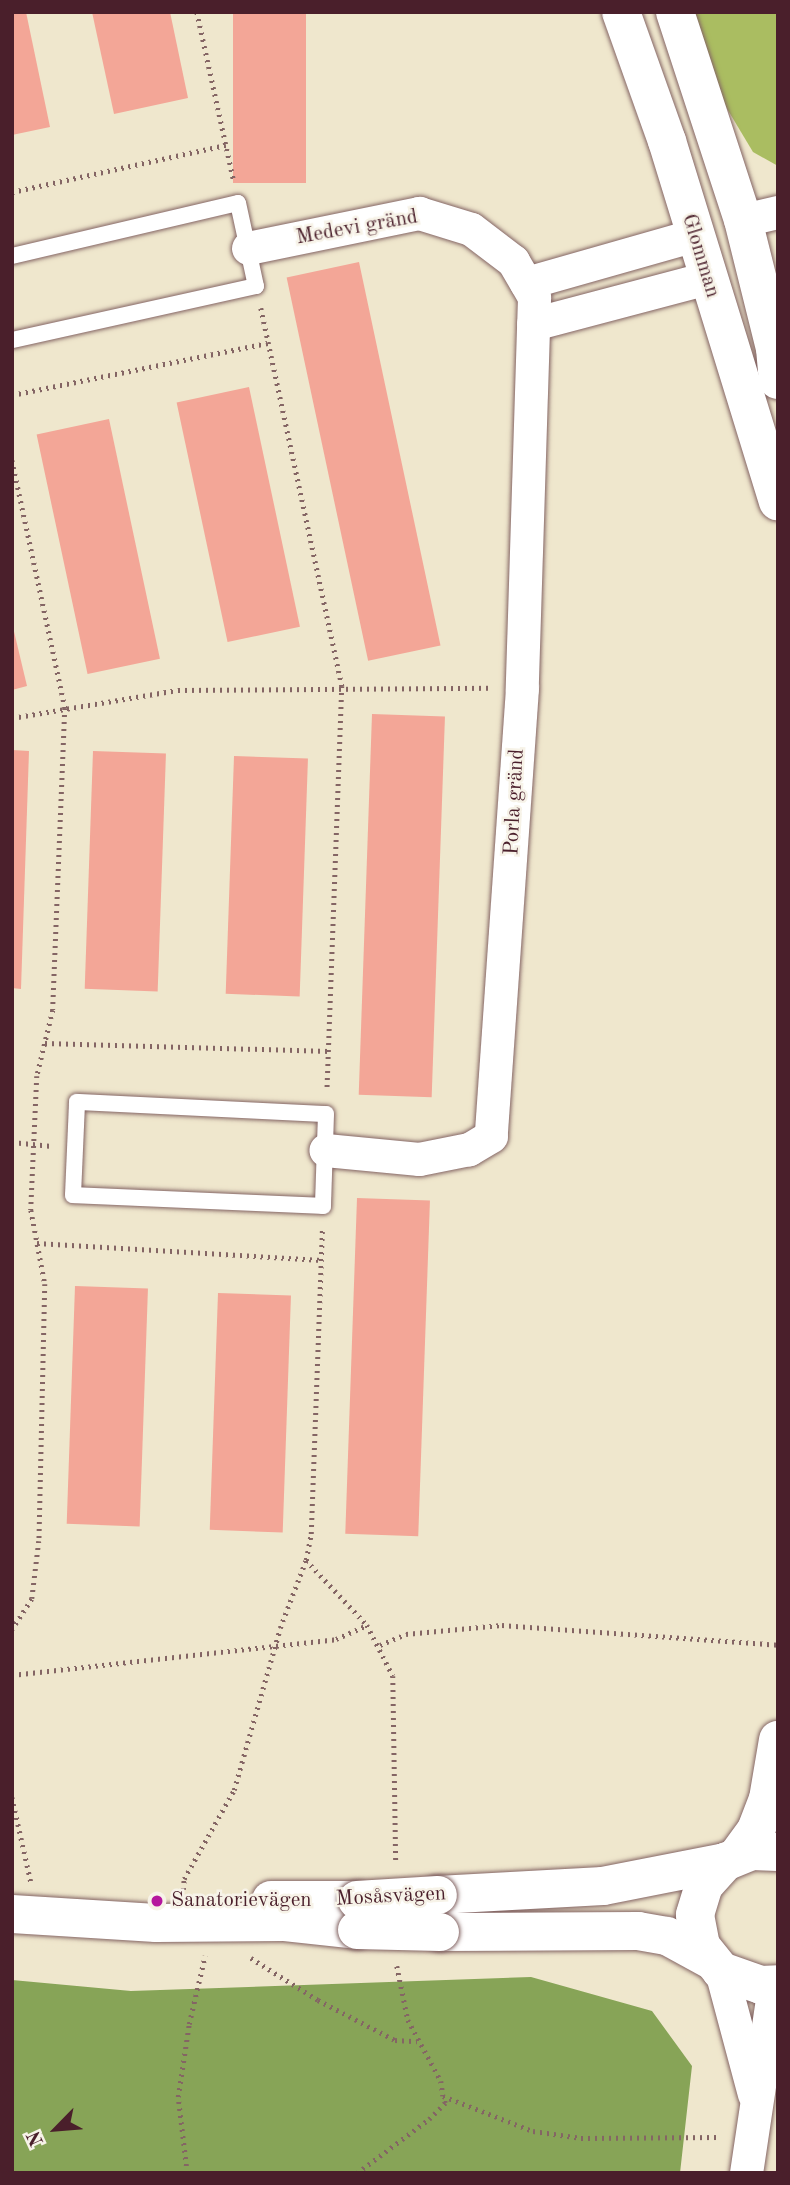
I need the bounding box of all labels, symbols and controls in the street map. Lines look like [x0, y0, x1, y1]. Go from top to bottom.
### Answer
street label: Medevi gränd [294, 205, 420, 251]
street label: Glomman [675, 211, 725, 301]
street label: Porla gränd [500, 748, 530, 856]
street label: Mosåsvägen [335, 1882, 447, 1912]
place label: Sanatorievägen [171, 1888, 312, 1914]
marker: Sanatorievägen [149, 1893, 165, 1909]
north arrow [21, 2094, 91, 2164]
text: N [25, 2127, 48, 2149]

